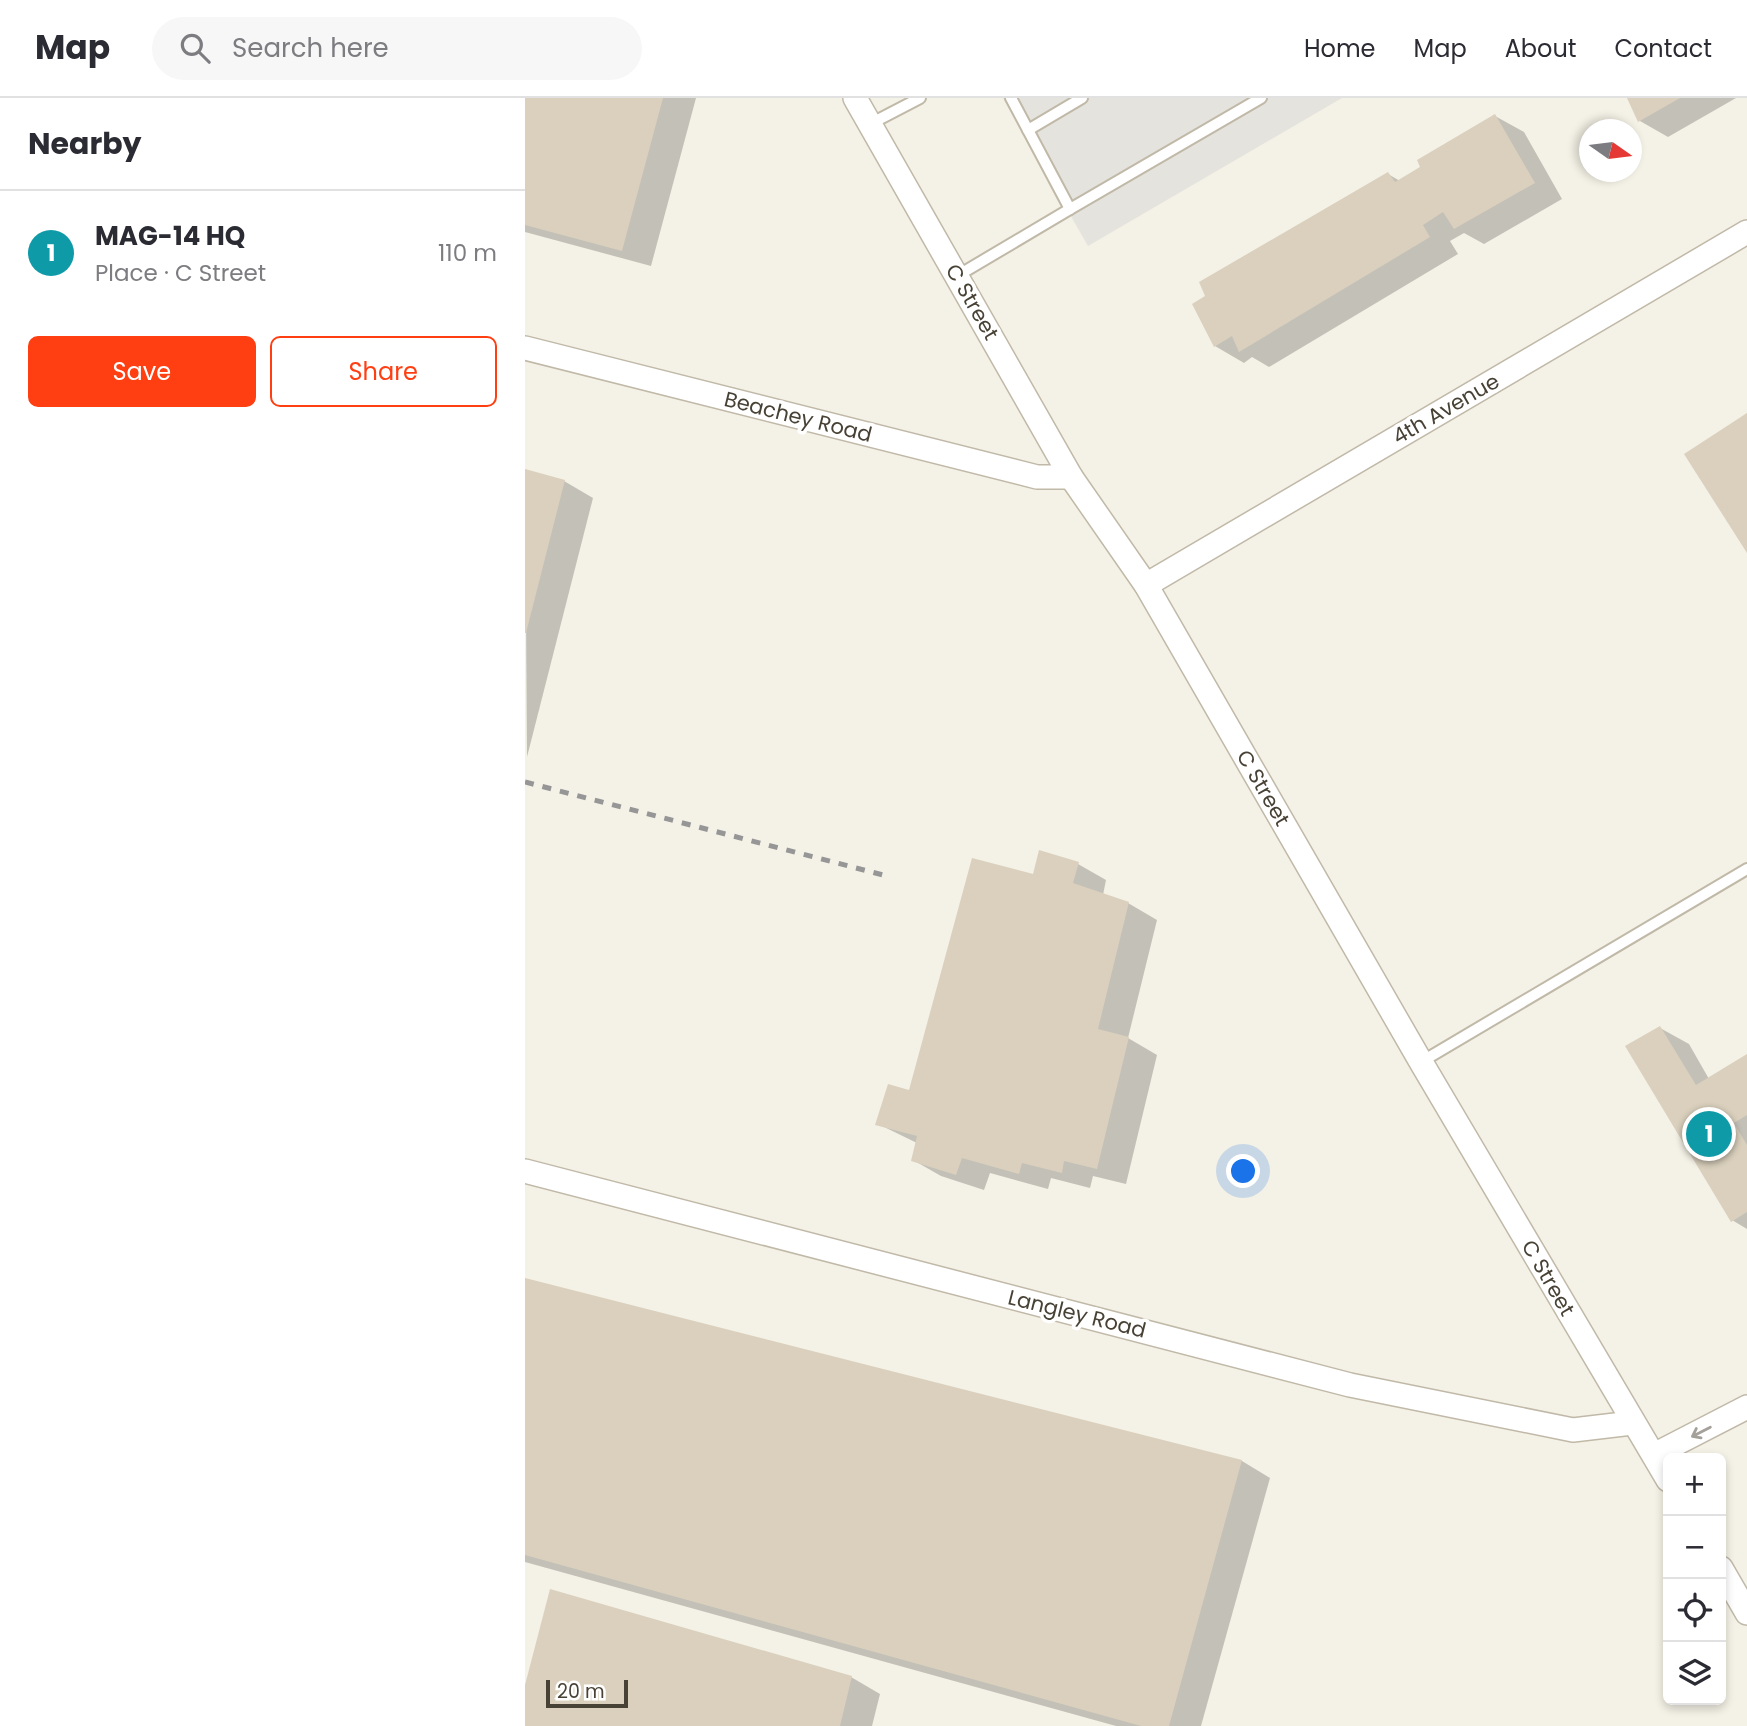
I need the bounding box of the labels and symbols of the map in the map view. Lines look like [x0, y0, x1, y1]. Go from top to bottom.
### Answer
north arrow [1579, 119, 1642, 182]
street label: C Street [939, 258, 1006, 345]
street label: 4th Avenue [1387, 366, 1504, 451]
street label: Beachey Road [721, 384, 875, 449]
street label: C Street [1230, 744, 1297, 831]
pin: 1 [1686, 1108, 1732, 1160]
your location [1226, 1154, 1260, 1188]
street label: C Street [1515, 1234, 1582, 1321]
street label: Langley Road [1005, 1282, 1149, 1345]
one-way arrow [1691, 1425, 1712, 1439]
scale bar [546, 1677, 628, 1709]

